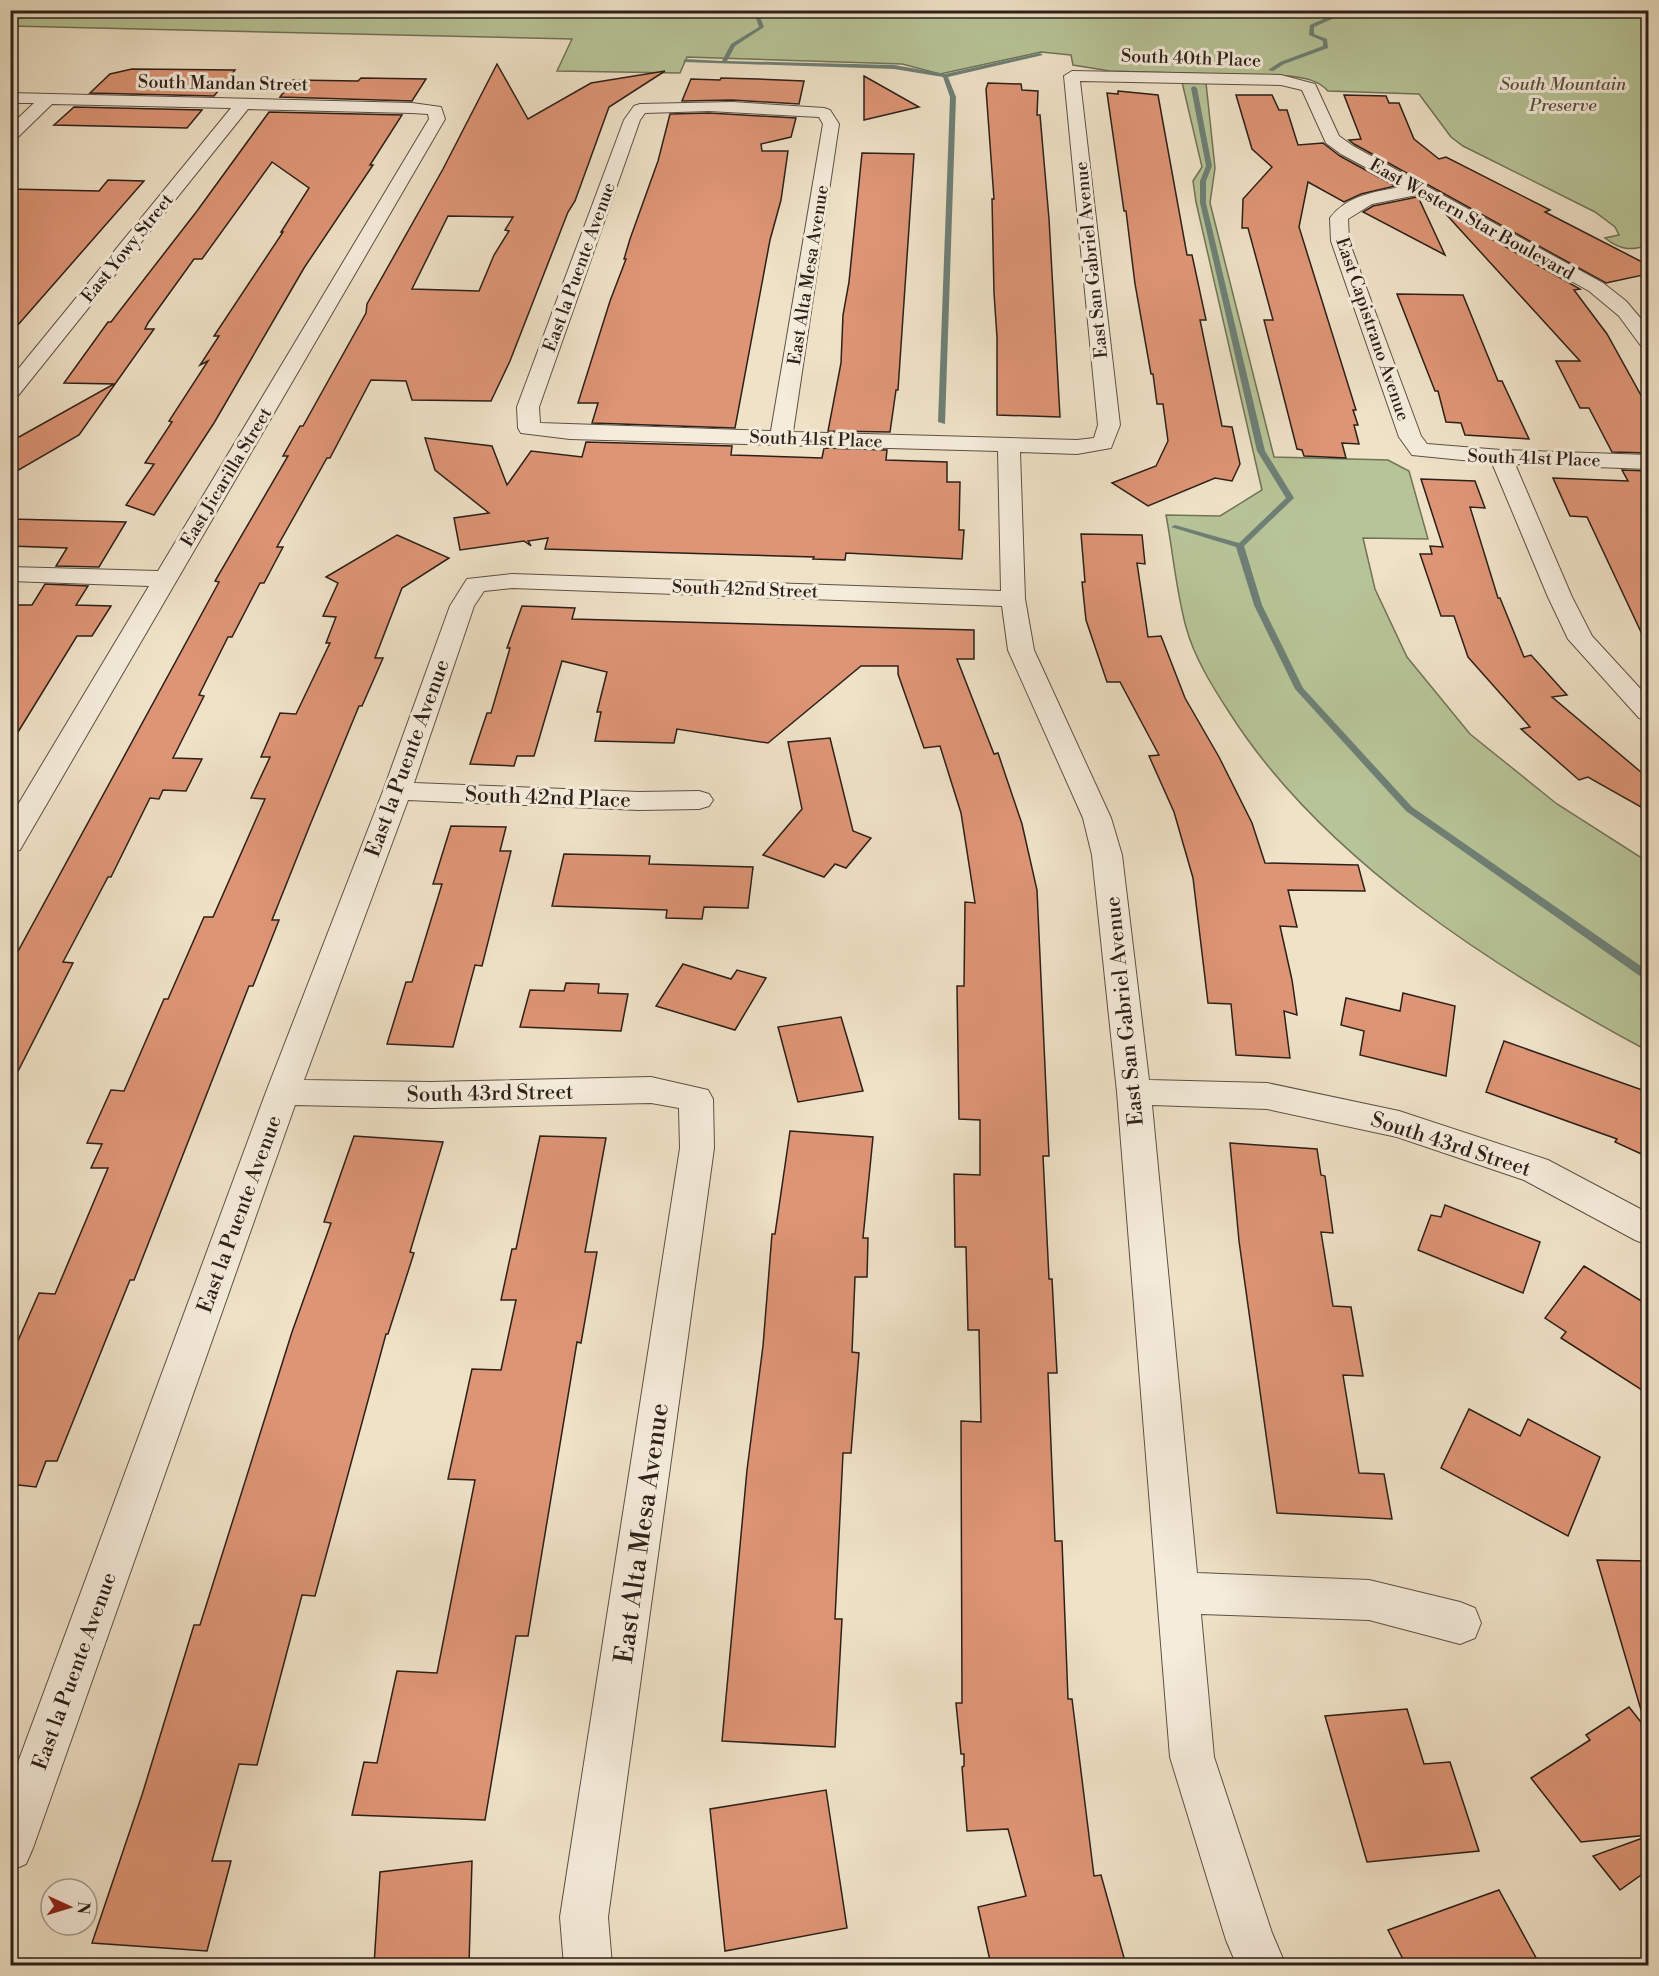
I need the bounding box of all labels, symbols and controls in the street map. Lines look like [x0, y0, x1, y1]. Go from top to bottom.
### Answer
street label: South 40th Place [1120, 45, 1262, 72]
street label: South Mandan Street [138, 71, 309, 96]
park label: South Mountain Preserve [1500, 73, 1627, 117]
street label: East Western Star Boulevard [1365, 153, 1579, 286]
street label: East San Gabriel Avenue [1070, 160, 1113, 359]
street label: East la Puente Avenue [538, 179, 621, 355]
street label: East Alta Mesa Avenue [783, 183, 834, 367]
street label: East Yowy Street [76, 189, 179, 307]
street label: East Capistrano Avenue [1330, 234, 1415, 424]
street label: East Jicarilla Street [176, 403, 277, 551]
street label: South 41st Place [749, 426, 883, 453]
street label: South 41st Place [1467, 445, 1601, 472]
street label: South 42nd Street [672, 575, 819, 604]
street label: East la Puente Avenue [360, 656, 456, 861]
street label: South 42nd Place [465, 782, 631, 814]
street label: East San Gabriel Avenue [1100, 895, 1150, 1127]
street label: South 43rd Street [406, 1080, 574, 1108]
street label: South 43rd Street [1367, 1107, 1534, 1183]
street label: East la Puente Avenue [192, 1112, 288, 1317]
street label: East Alta Mesa Avenue [608, 1401, 676, 1665]
street label: East la Puente Avenue [27, 1569, 123, 1774]
north arrow [39, 1877, 99, 1937]
text: N [73, 1901, 93, 1915]

